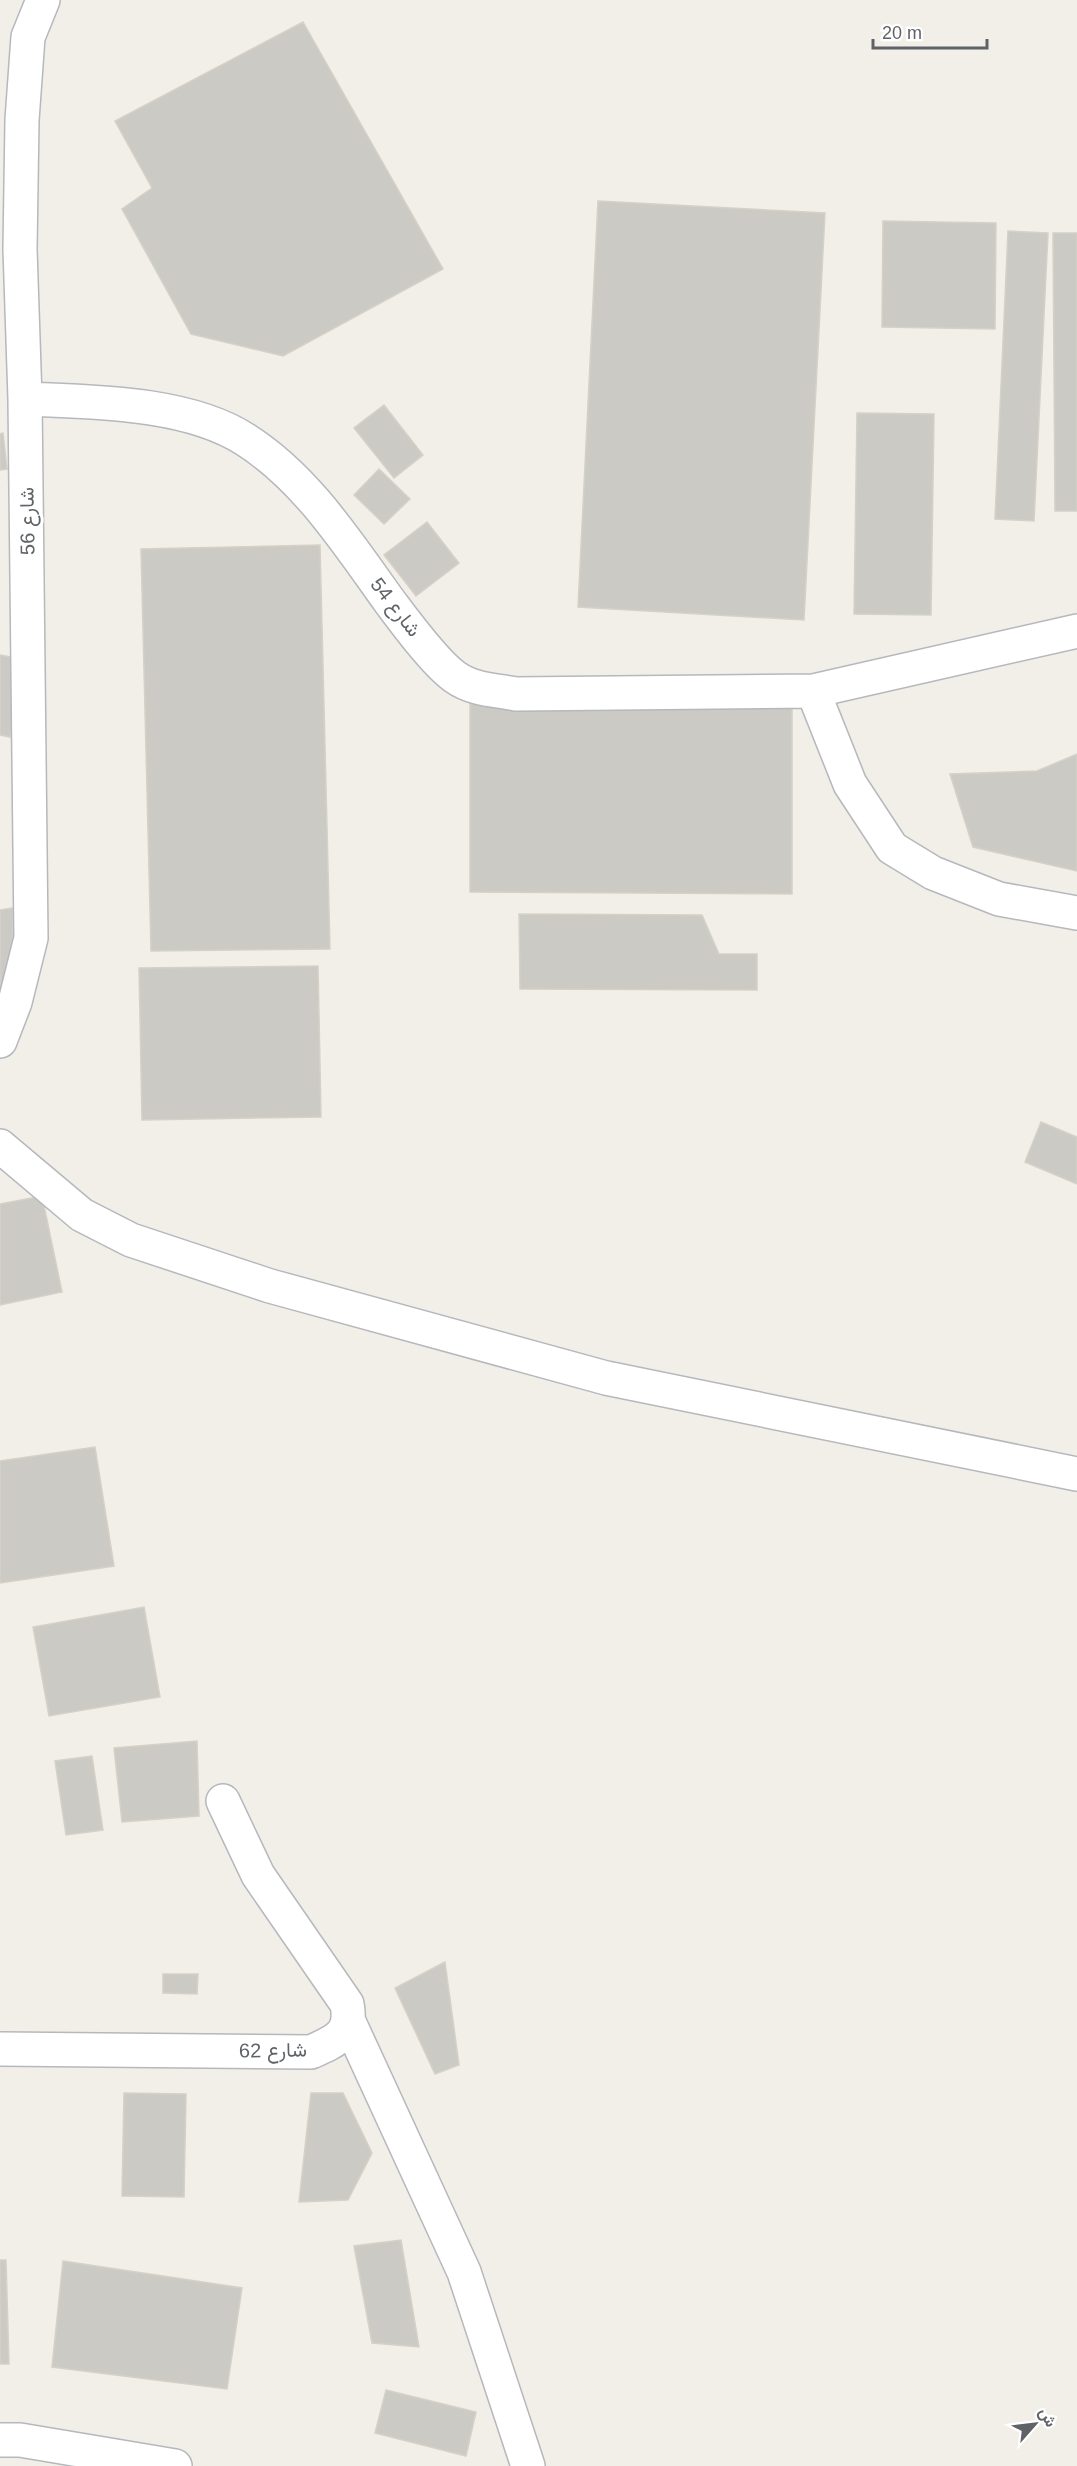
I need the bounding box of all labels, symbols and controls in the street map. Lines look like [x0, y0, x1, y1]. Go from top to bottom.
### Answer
scale bar [873, 12, 987, 50]
text: 20 m [882, 23, 922, 43]
street label: شارع 56 [15, 487, 42, 555]
street label: شارع 54 [364, 573, 426, 642]
street label: شارع 62 [239, 2038, 307, 2065]
north arrow [1005, 2394, 1065, 2454]
text: ش [1035, 2405, 1060, 2430]

